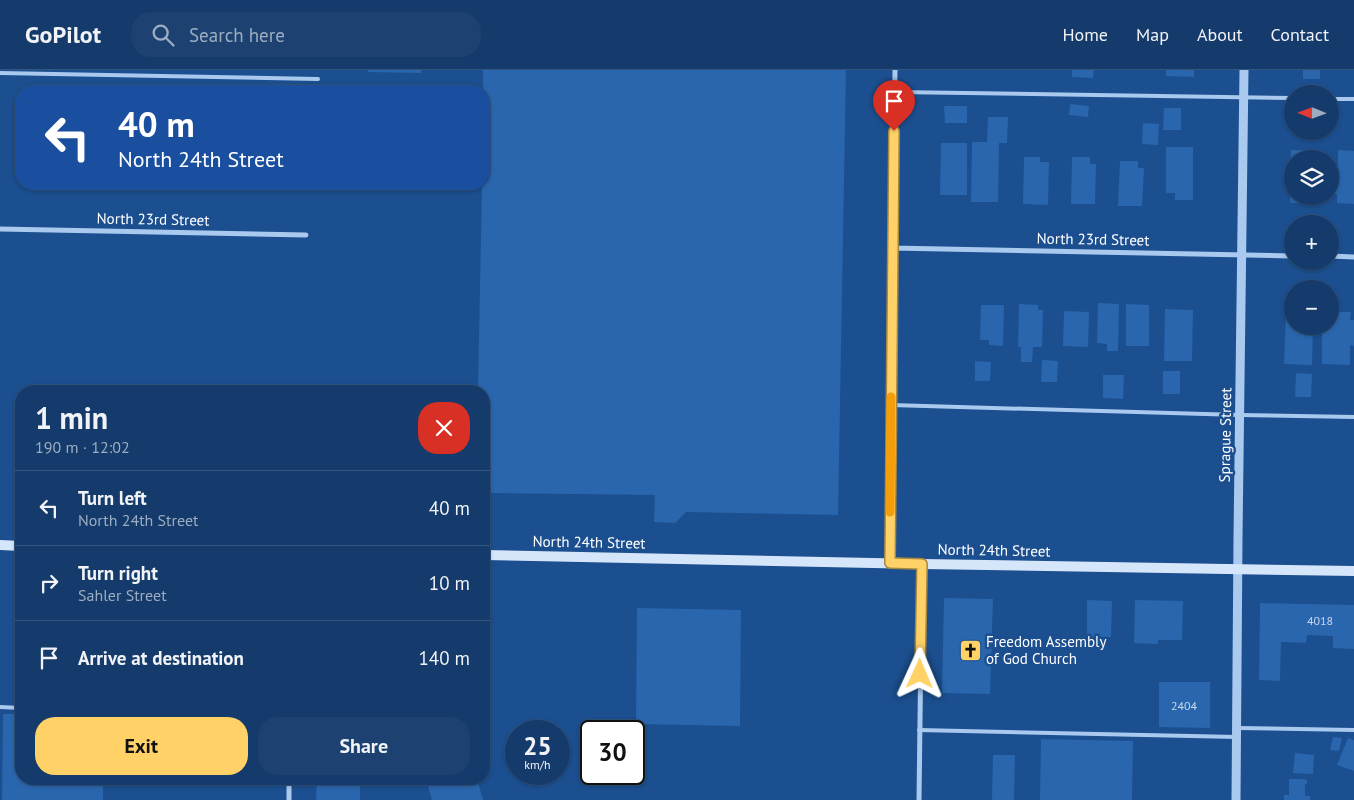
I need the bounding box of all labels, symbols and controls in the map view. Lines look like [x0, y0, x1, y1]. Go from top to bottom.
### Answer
search box [131, 12, 481, 57]
text: GoPilot [25, 19, 101, 50]
icon: search [149, 21, 177, 49]
text: Search here [189, 23, 285, 47]
text: Home [1062, 23, 1108, 46]
text: Map [1136, 23, 1169, 46]
text: About [1197, 23, 1243, 46]
text: Contact [1271, 23, 1329, 46]
pin [873, 80, 915, 131]
north arrow [1284, 85, 1339, 140]
map controls [1284, 85, 1339, 335]
icon: arrive [880, 87, 908, 115]
text: 40 m [118, 101, 195, 147]
icon: left [35, 105, 100, 170]
text: North 24th Street [118, 145, 284, 173]
button: layers [1284, 150, 1339, 205]
street label: North 23rd Street [96, 209, 210, 229]
button: + [1284, 215, 1339, 270]
street label: North 23rd Street [1036, 229, 1150, 249]
button: − [1284, 280, 1339, 335]
street label: Sprague Street [1215, 387, 1235, 483]
text: 1 min [35, 398, 108, 437]
button: close [418, 402, 470, 454]
text: 190 m · 12:02 [35, 437, 130, 457]
text: Turn left [78, 486, 147, 510]
icon: left [35, 494, 63, 522]
text: 40 m [429, 496, 470, 520]
text: North 24th Street [78, 510, 198, 530]
street label: North 24th Street [532, 532, 646, 552]
street label: North 24th Street [937, 540, 1051, 560]
text: Turn right [78, 561, 158, 585]
icon: right [35, 569, 63, 597]
text: 10 m [429, 571, 470, 595]
text: Sahler Street [78, 585, 167, 605]
house number: 4018 [1307, 613, 1333, 628]
place label: Freedom Assembly of God Church [986, 632, 1106, 668]
church icon: Freedom Assembly of God Church [958, 638, 982, 662]
icon: arrive [35, 644, 63, 672]
text: Arrive at destination [78, 646, 244, 670]
text: 140 m [418, 646, 470, 670]
position arrow [893, 647, 945, 699]
house number: 2404 [1171, 698, 1198, 713]
button: Exit [35, 717, 248, 775]
button: Share [258, 717, 470, 775]
speed limit sign: 30 [580, 720, 645, 785]
text: 25 [523, 730, 552, 762]
text: km/h [524, 757, 551, 772]

